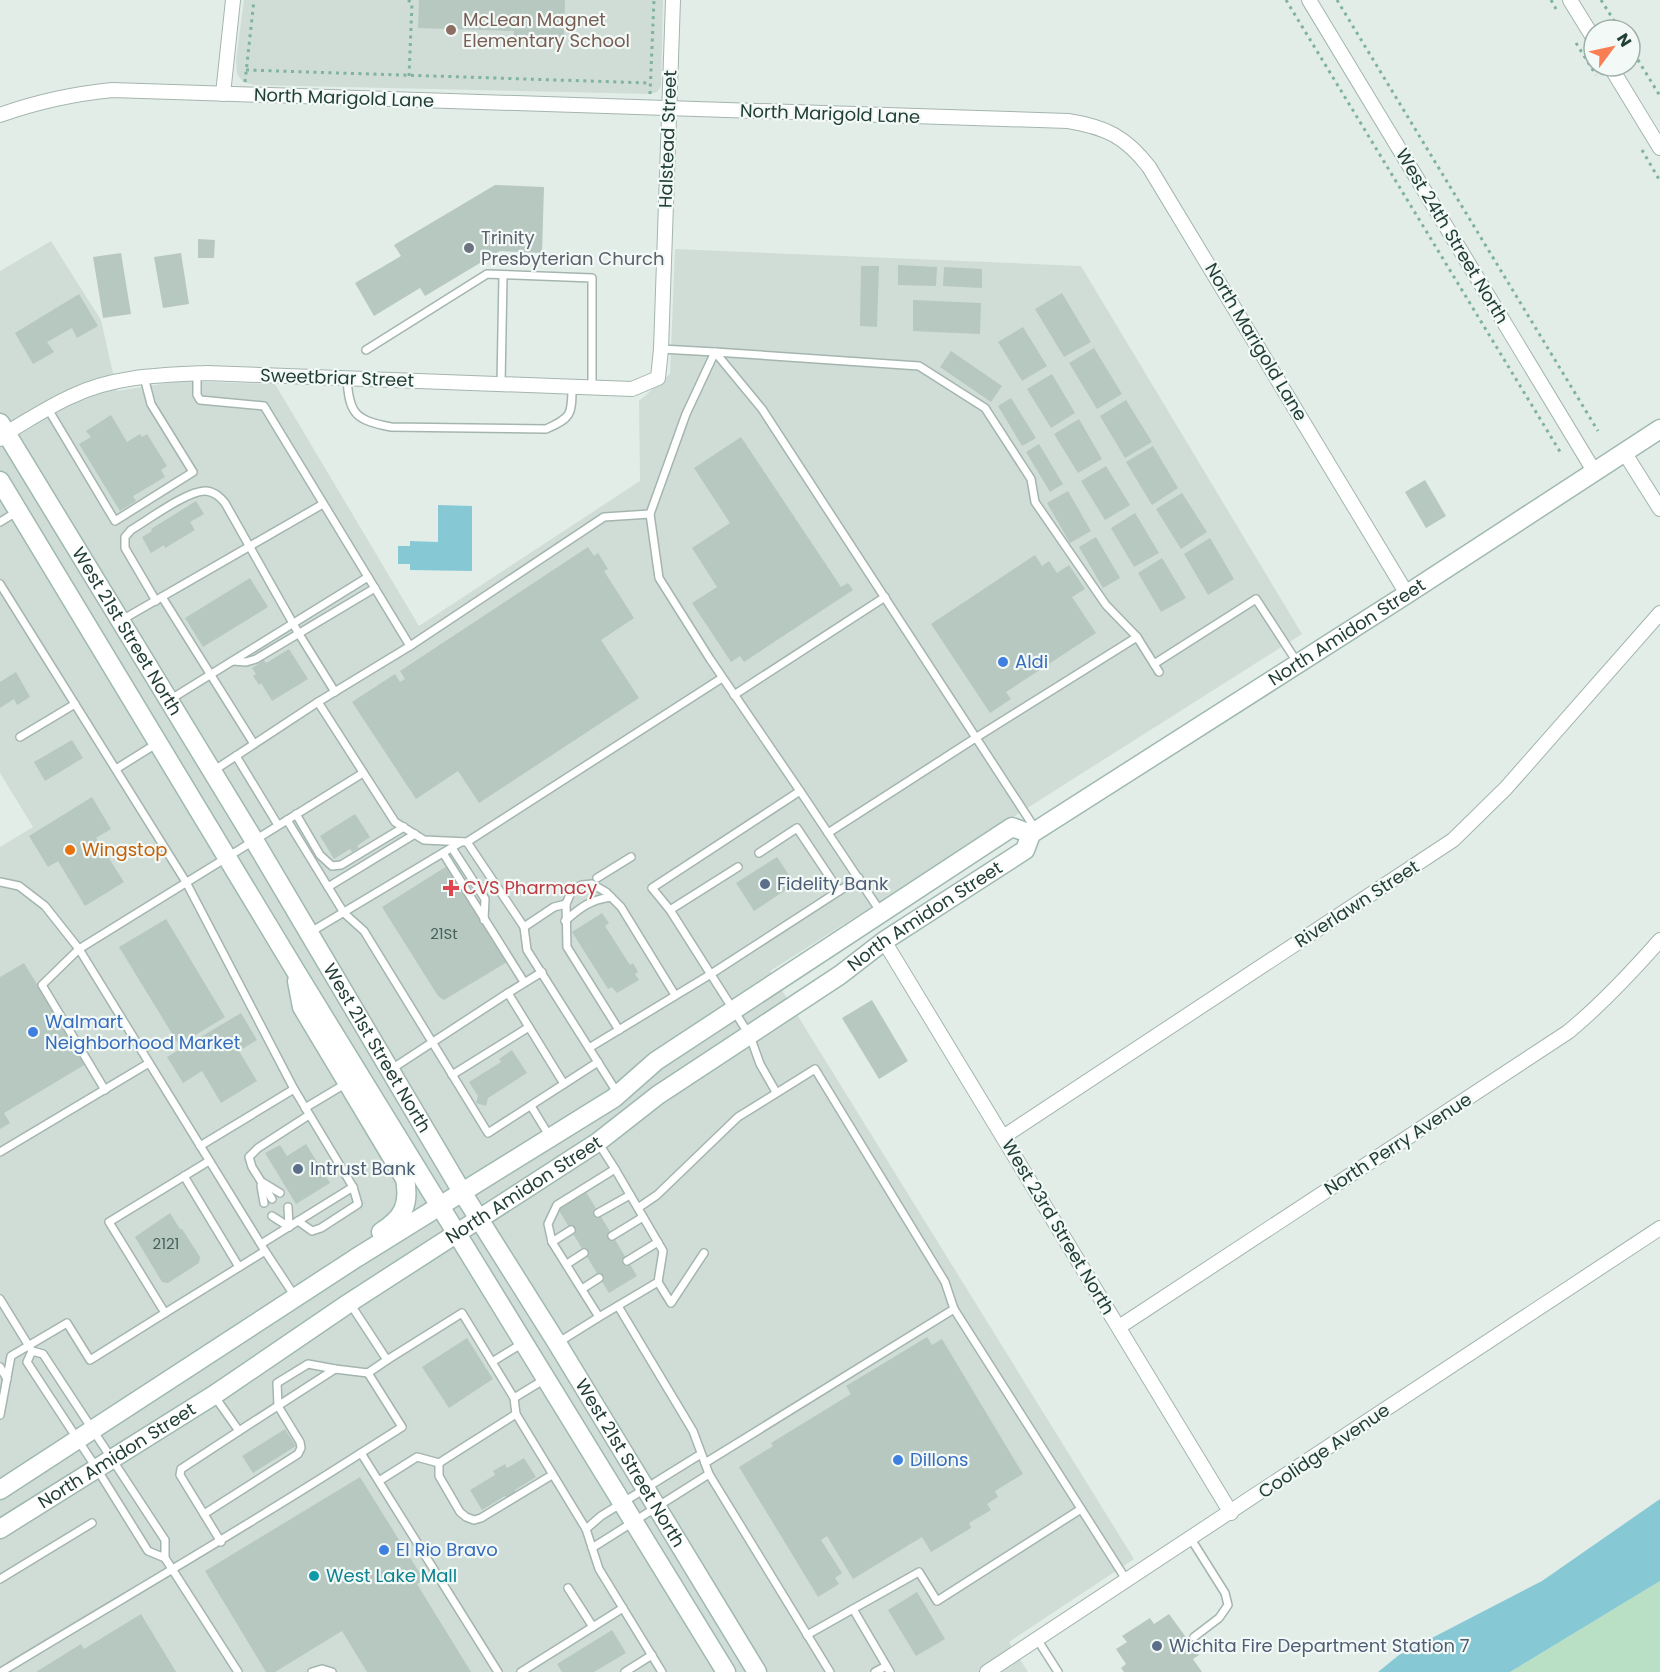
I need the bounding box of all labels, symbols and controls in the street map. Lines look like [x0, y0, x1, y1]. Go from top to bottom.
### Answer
place label: McLean Magnet Elementary School [463, 7, 630, 53]
north arrow [1582, 18, 1642, 78]
marker: McLean Magnet Elementary School [444, 23, 458, 37]
text: N [1611, 29, 1637, 51]
street label: Halstead Street [653, 70, 682, 208]
street label: North Marigold Lane [253, 82, 435, 113]
street label: North Marigold Lane [739, 98, 921, 129]
street label: West 24th Street North [1390, 143, 1515, 328]
place label: Trinity Presbyterian Church [481, 225, 664, 271]
marker: Trinity Presbyterian Church [462, 241, 476, 255]
street label: North Marigold Lane [1199, 258, 1314, 425]
street label: Sweetbriar Street [260, 362, 414, 393]
street label: West 21st Street North [66, 542, 188, 720]
street label: North Amidon Street [1263, 572, 1430, 691]
place label: Aldi [1015, 649, 1048, 674]
marker: Aldi [996, 655, 1010, 669]
place label: Wingstop [82, 837, 167, 862]
marker: Wingstop [63, 843, 77, 857]
street label: Riverlawn Street [1290, 854, 1424, 953]
street label: North Amidon Street [842, 855, 1007, 977]
place label: Fidelity Bank [777, 871, 889, 896]
place label: CVS Pharmacy [463, 875, 597, 900]
marker: Fidelity Bank [758, 877, 772, 891]
marker: CVS Pharmacy [444, 881, 458, 895]
house number: 21St [430, 923, 458, 944]
street label: West 21st Street North [318, 958, 437, 1137]
place label: Walmart Neighborhood Market [45, 1009, 240, 1055]
marker: Walmart Neighborhood Market [26, 1025, 40, 1039]
street label: North Perry Avenue [1319, 1086, 1476, 1201]
street label: North Amidon Street [440, 1130, 607, 1249]
street label: West 23rd Street North [996, 1134, 1121, 1319]
place label: Intrust Bank [310, 1156, 416, 1181]
marker: Intrust Bank [291, 1162, 305, 1176]
house number: 2121 [153, 1233, 179, 1254]
street label: West 21st Street North [570, 1374, 691, 1552]
street label: North Amidon Street [33, 1397, 200, 1514]
street label: Coolidge Avenue [1253, 1397, 1394, 1504]
place label: Dillons [910, 1447, 968, 1472]
marker: Dillons [891, 1453, 905, 1467]
place label: El Rio Bravo [396, 1537, 498, 1562]
marker: El Rio Bravo [377, 1543, 391, 1557]
place label: West Lake Mall [326, 1563, 457, 1588]
marker: West Lake Mall [307, 1569, 321, 1583]
place label: Wichita Fire Department Station 7 [1169, 1633, 1470, 1658]
marker: Wichita Fire Department Station 7 [1150, 1639, 1164, 1653]

